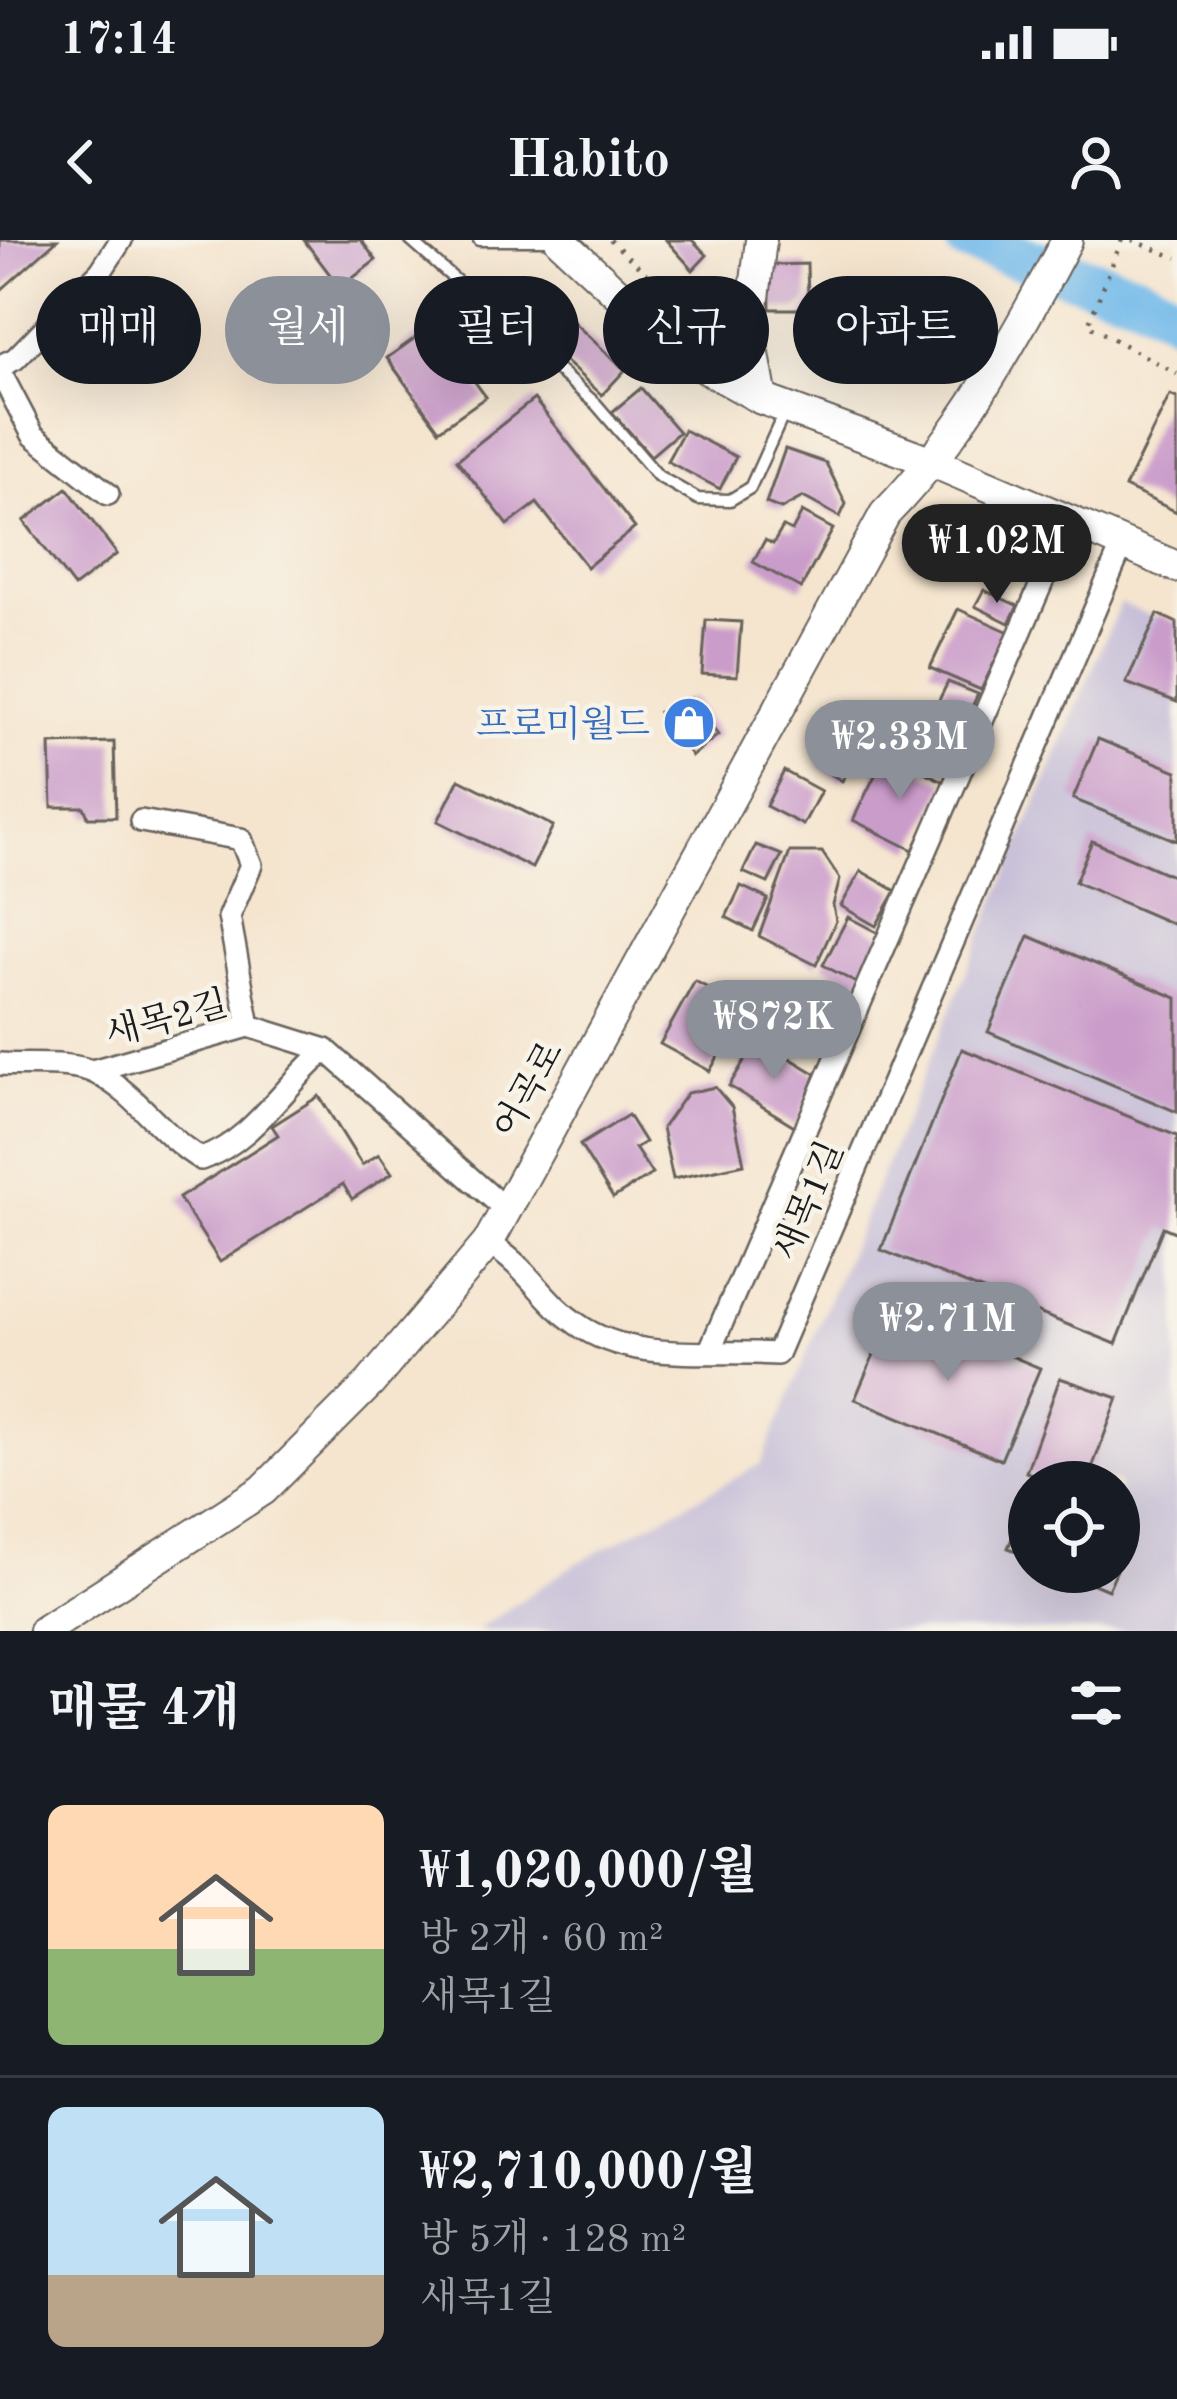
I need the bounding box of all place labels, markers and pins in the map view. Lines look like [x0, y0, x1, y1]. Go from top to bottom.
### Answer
pin: ₩1.02M [899, 504, 1095, 606]
shop icon: 프로미월드 [661, 695, 717, 751]
pin: ₩2.33M [802, 700, 998, 802]
place label: 프로미월드 [476, 705, 650, 745]
pin: ₩872K [690, 980, 858, 1082]
pin: ₩2.71M [850, 1282, 1046, 1384]

